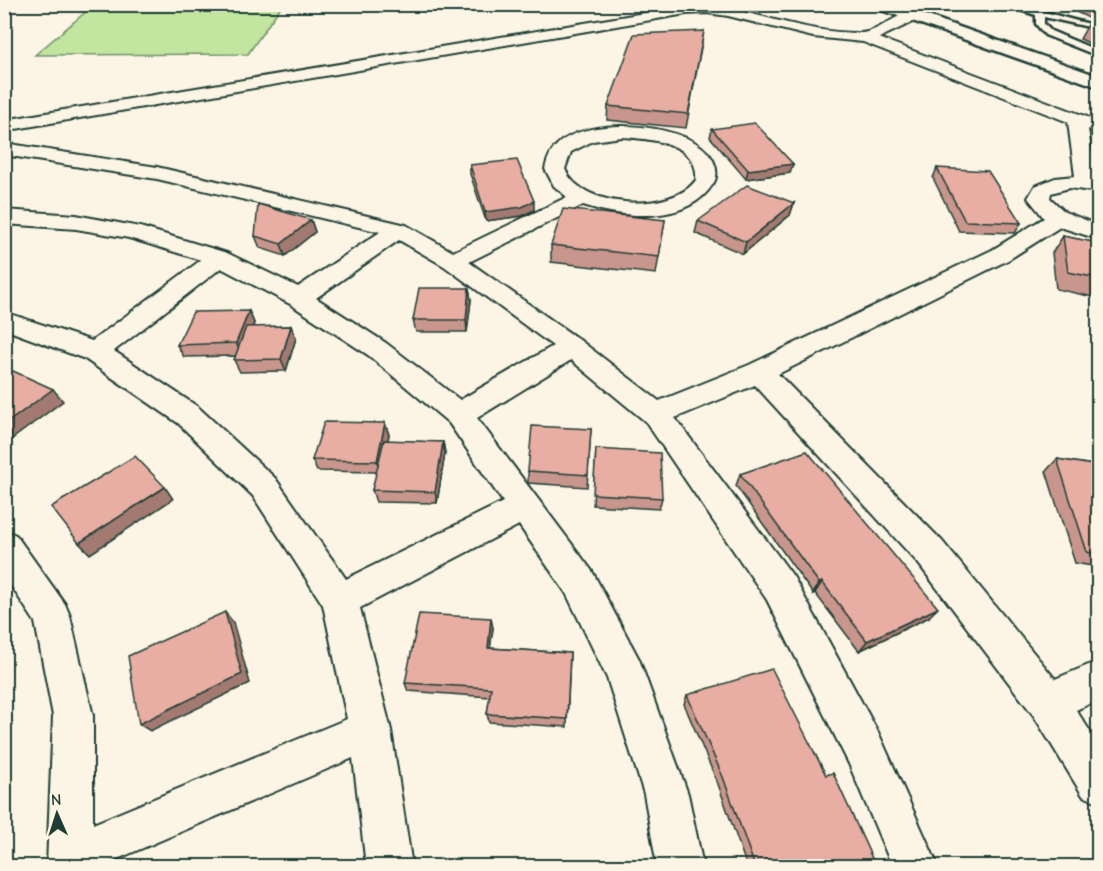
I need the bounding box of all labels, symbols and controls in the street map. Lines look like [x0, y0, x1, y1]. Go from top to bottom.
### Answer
north arrow [27, 784, 87, 844]
text: N [51, 791, 62, 809]

